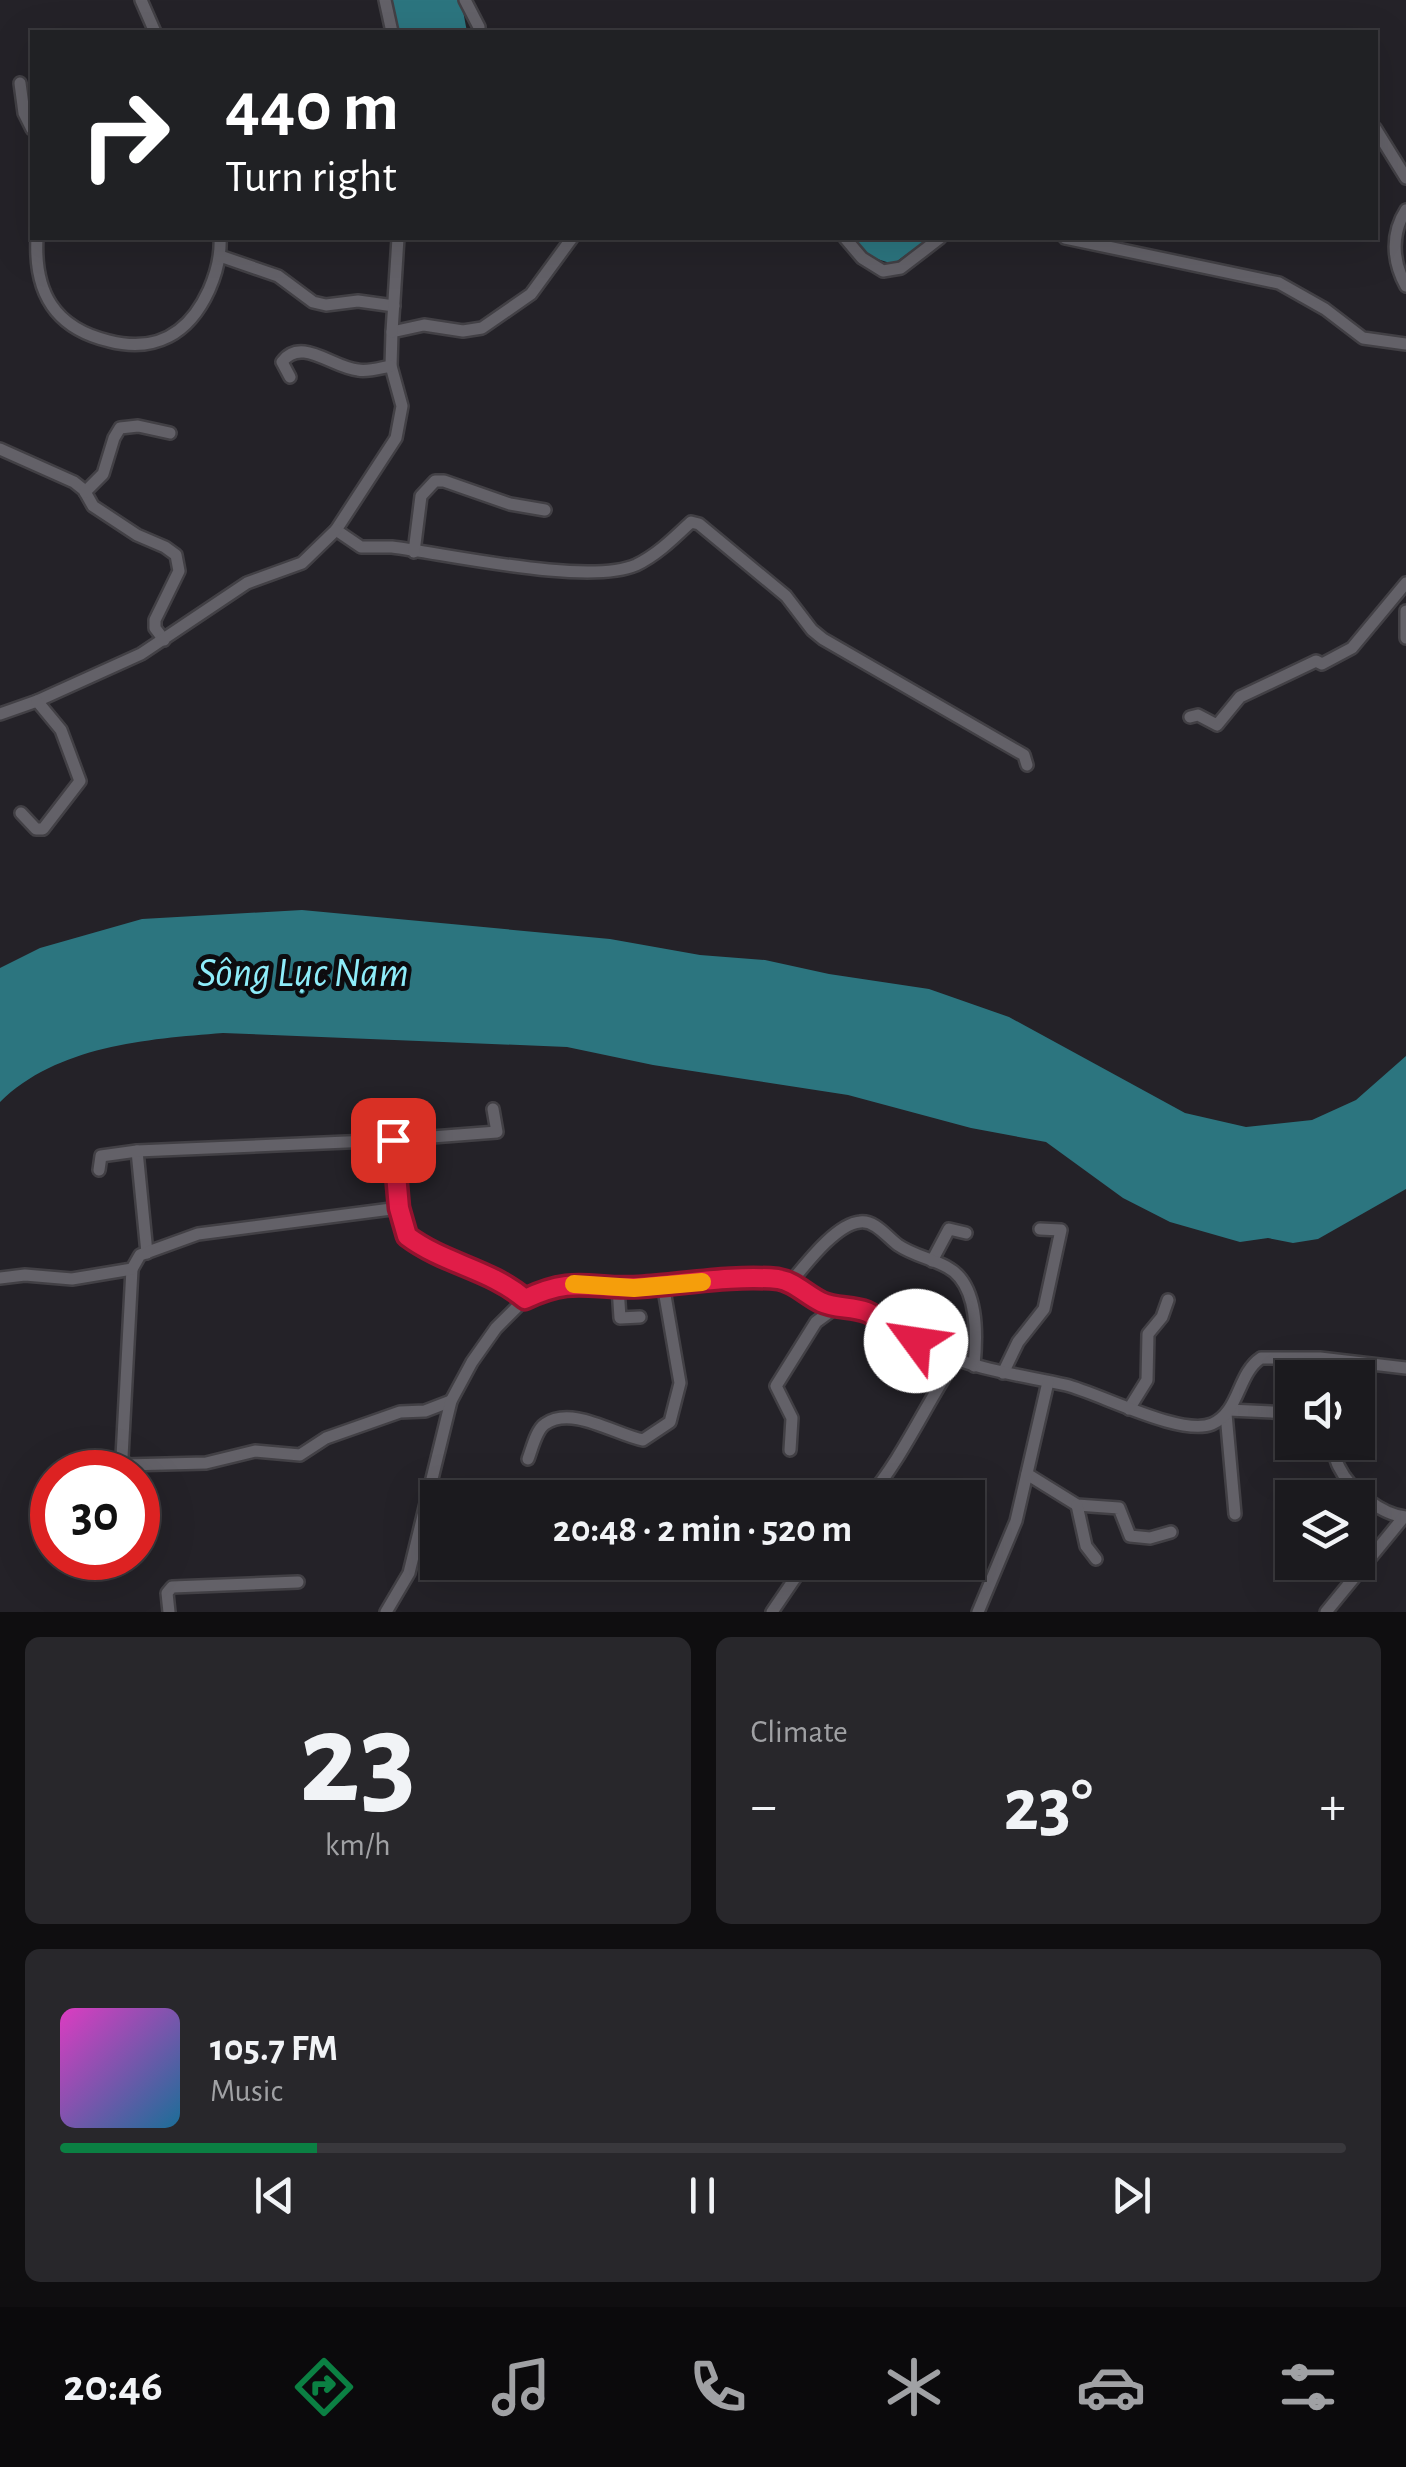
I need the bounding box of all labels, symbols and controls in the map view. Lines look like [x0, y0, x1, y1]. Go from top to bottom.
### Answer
icon: right [60, 70, 190, 200]
text: 440 m [225, 73, 399, 143]
text: Turn right [225, 155, 397, 200]
water label: Sông Lục Nam [197, 952, 409, 994]
pin [351, 1098, 436, 1183]
icon: arrive [366, 1113, 421, 1168]
position arrow [864, 1289, 968, 1393]
map controls [1275, 1360, 1375, 1580]
button: sound [1275, 1360, 1375, 1460]
speed limit sign: 30 [30, 1450, 160, 1580]
button: layers [1275, 1480, 1375, 1580]
text: 20:48 · 2 min · 520 m [553, 1511, 852, 1549]
text: 23 [299, 1696, 416, 1826]
text: Climate [751, 1716, 848, 1748]
text: 23° [1003, 1769, 1093, 1844]
text: − [751, 1779, 777, 1834]
text: + [1320, 1779, 1346, 1834]
text: km/h [325, 1829, 391, 1861]
text: 105.7 FM [210, 2030, 338, 2068]
text: Music [210, 2075, 283, 2107]
icon: previous [247, 2168, 302, 2223]
icon: pause [675, 2168, 730, 2223]
icon: next [1104, 2168, 1159, 2223]
icon: directions [289, 2352, 359, 2422]
icon: music [486, 2352, 556, 2422]
icon: phone [683, 2352, 753, 2422]
icon: climate [879, 2352, 949, 2422]
icon: car [1076, 2352, 1146, 2422]
icon: filters [1273, 2352, 1343, 2422]
text: 20:46 [63, 2364, 163, 2409]

